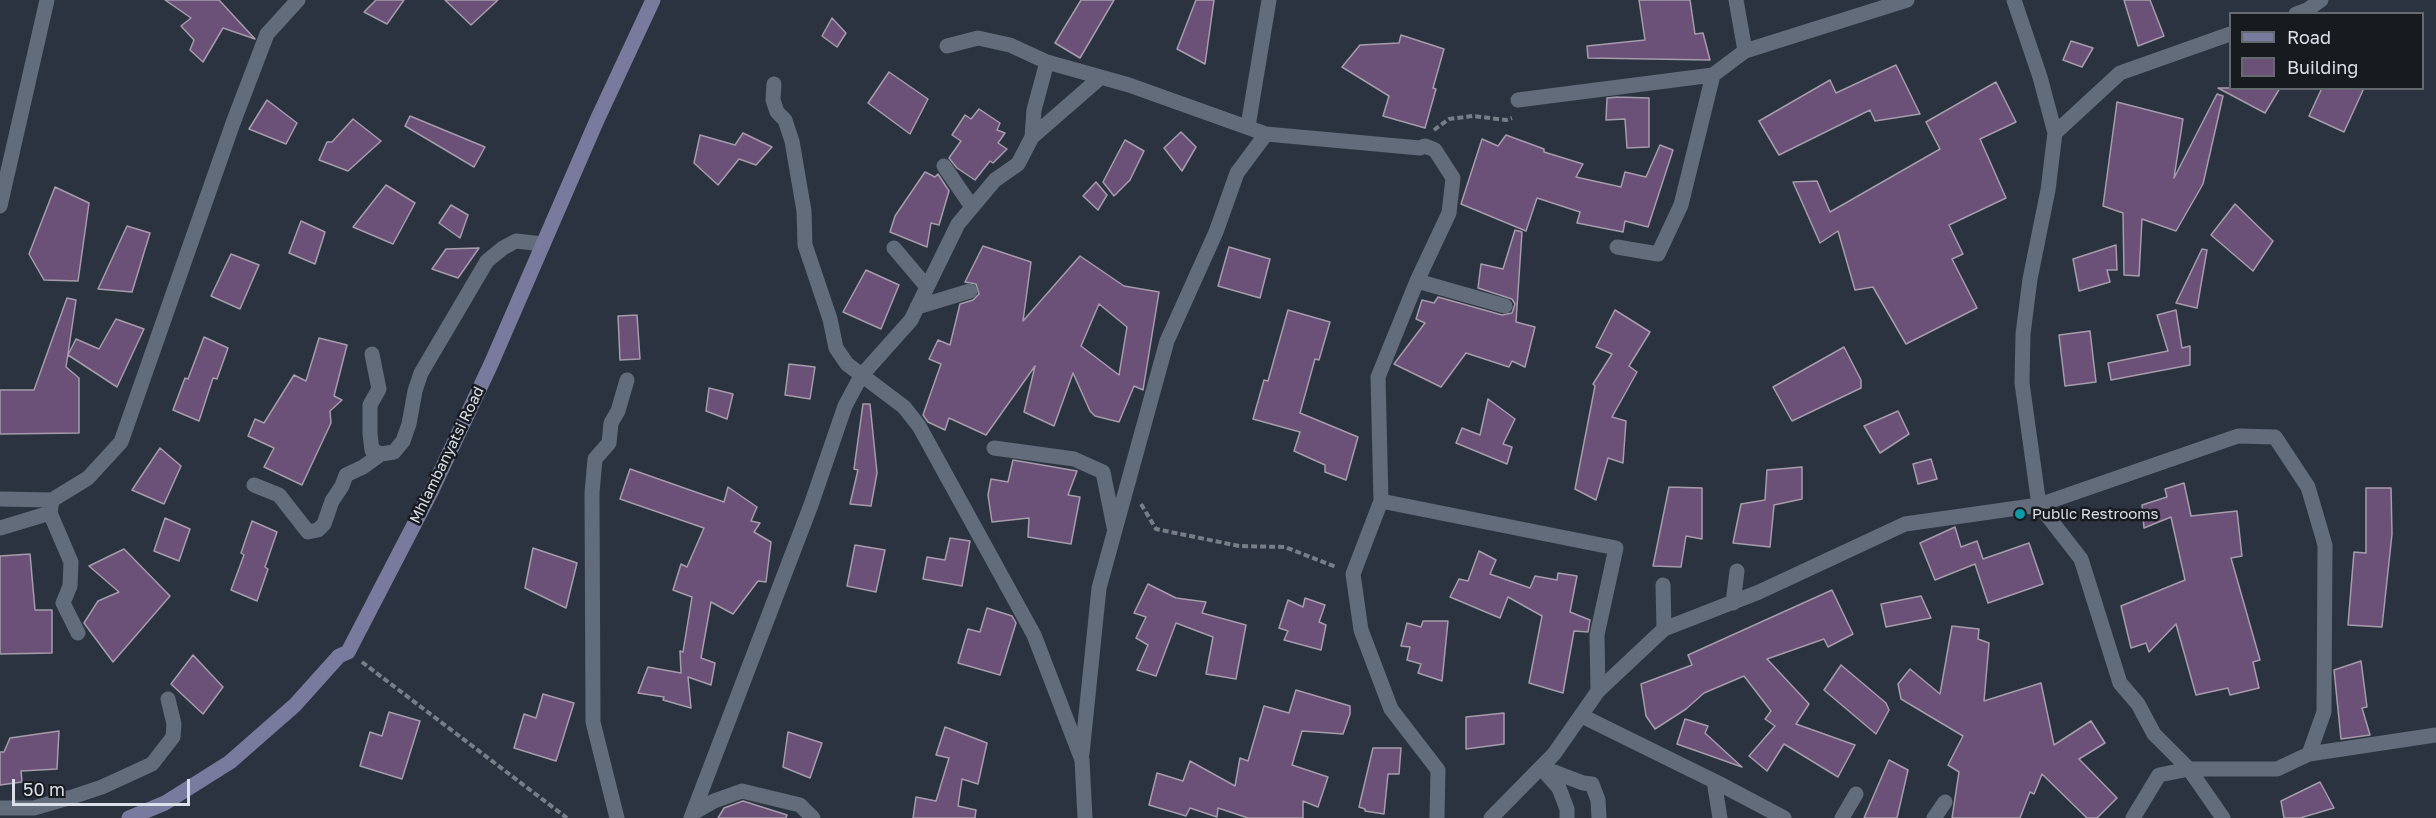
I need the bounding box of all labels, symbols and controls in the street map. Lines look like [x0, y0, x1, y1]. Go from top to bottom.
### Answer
legend [2229, 12, 2424, 90]
text: Road [2287, 26, 2331, 48]
text: Building [2287, 56, 2358, 78]
street label: Mhlambanyatsi Road [406, 384, 488, 526]
place label: Public Restrooms [2032, 505, 2158, 523]
marker: Public Restrooms [2013, 507, 2027, 521]
scale bar [15, 767, 194, 805]
text: 50 m [23, 778, 65, 800]

